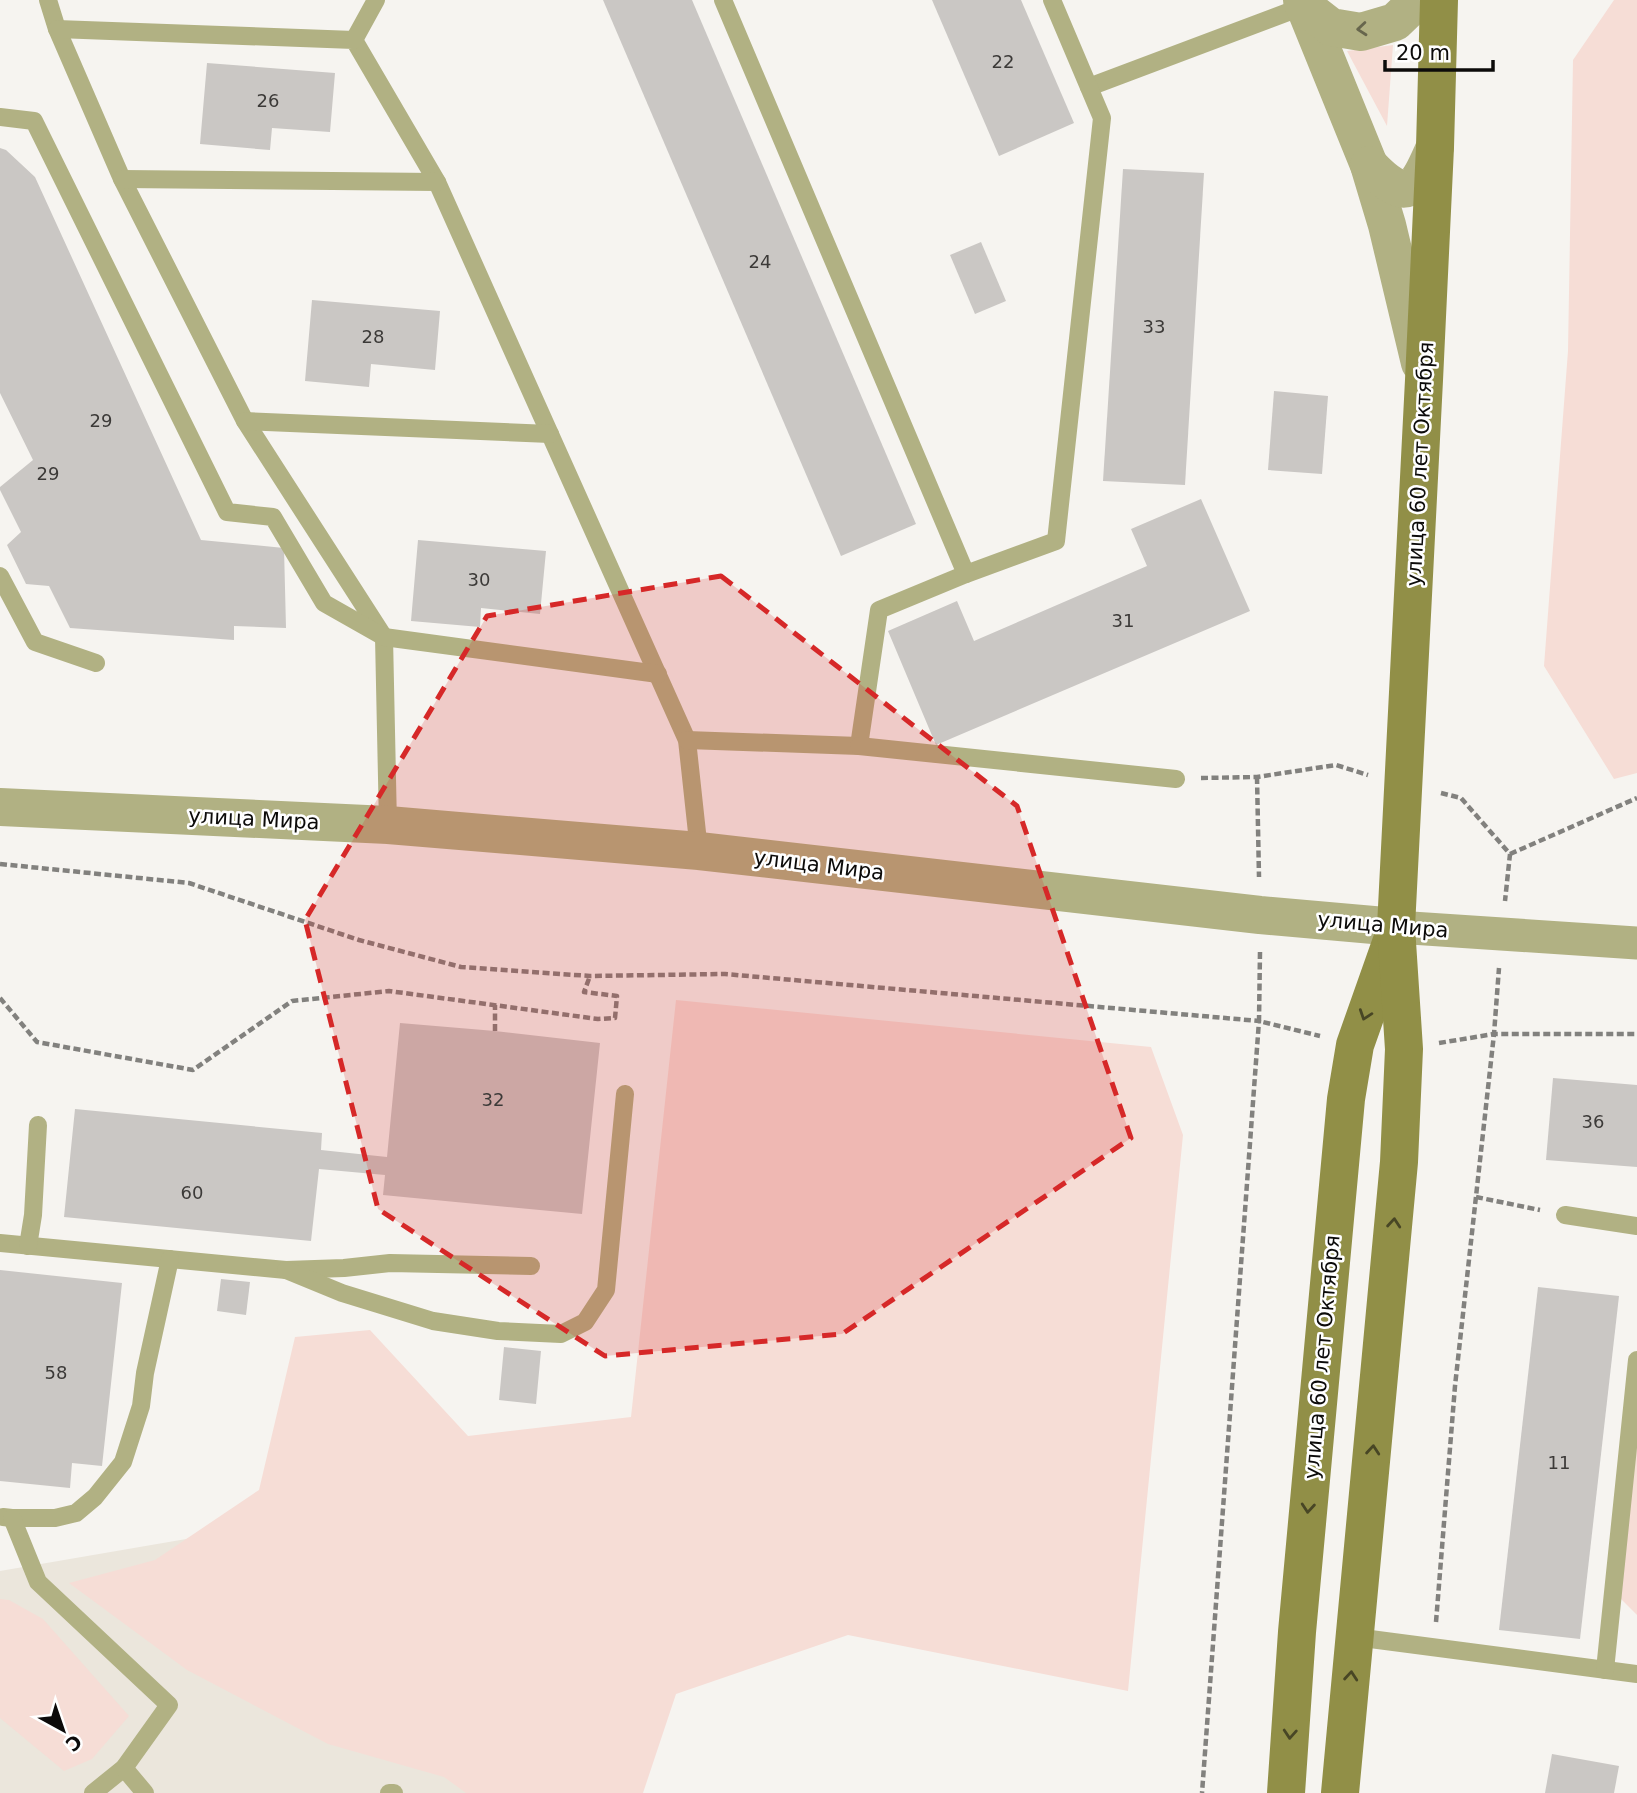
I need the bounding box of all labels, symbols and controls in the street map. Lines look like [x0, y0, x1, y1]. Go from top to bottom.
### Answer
one-way arrow [1356, 21, 1367, 36]
scale bar [1385, 28, 1494, 72]
text: 20 m [1396, 41, 1450, 65]
house number: 22 [992, 51, 1014, 72]
house number: 26 [257, 90, 279, 111]
house number: 24 [749, 251, 771, 272]
house number: 33 [1143, 316, 1165, 337]
house number: 28 [362, 326, 384, 347]
street label: улица 60 лет Октября [1402, 341, 1438, 587]
house number: 29 [90, 410, 112, 431]
house number: 29 [37, 463, 59, 484]
house number: 30 [468, 569, 490, 590]
house number: 31 [1112, 610, 1134, 631]
street label: улица Мира [188, 804, 320, 834]
street label: улица Мира [752, 845, 886, 885]
street label: улица Мира [1317, 907, 1449, 943]
one-way arrow [1359, 1008, 1373, 1020]
house number: 32 [482, 1089, 504, 1110]
house number: 36 [1582, 1111, 1604, 1132]
house number: 60 [181, 1182, 203, 1203]
one-way arrow [1386, 1217, 1401, 1228]
street label: улица 60 лет Октября [1299, 1234, 1345, 1480]
house number: 58 [45, 1362, 67, 1383]
one-way arrow [1365, 1444, 1380, 1455]
house number: 11 [1548, 1452, 1570, 1473]
one-way arrow [1301, 1502, 1316, 1513]
one-way arrow [1344, 1670, 1359, 1682]
north arrow [28, 1695, 98, 1765]
one-way arrow [1283, 1729, 1298, 1740]
text: С [62, 1730, 86, 1756]

